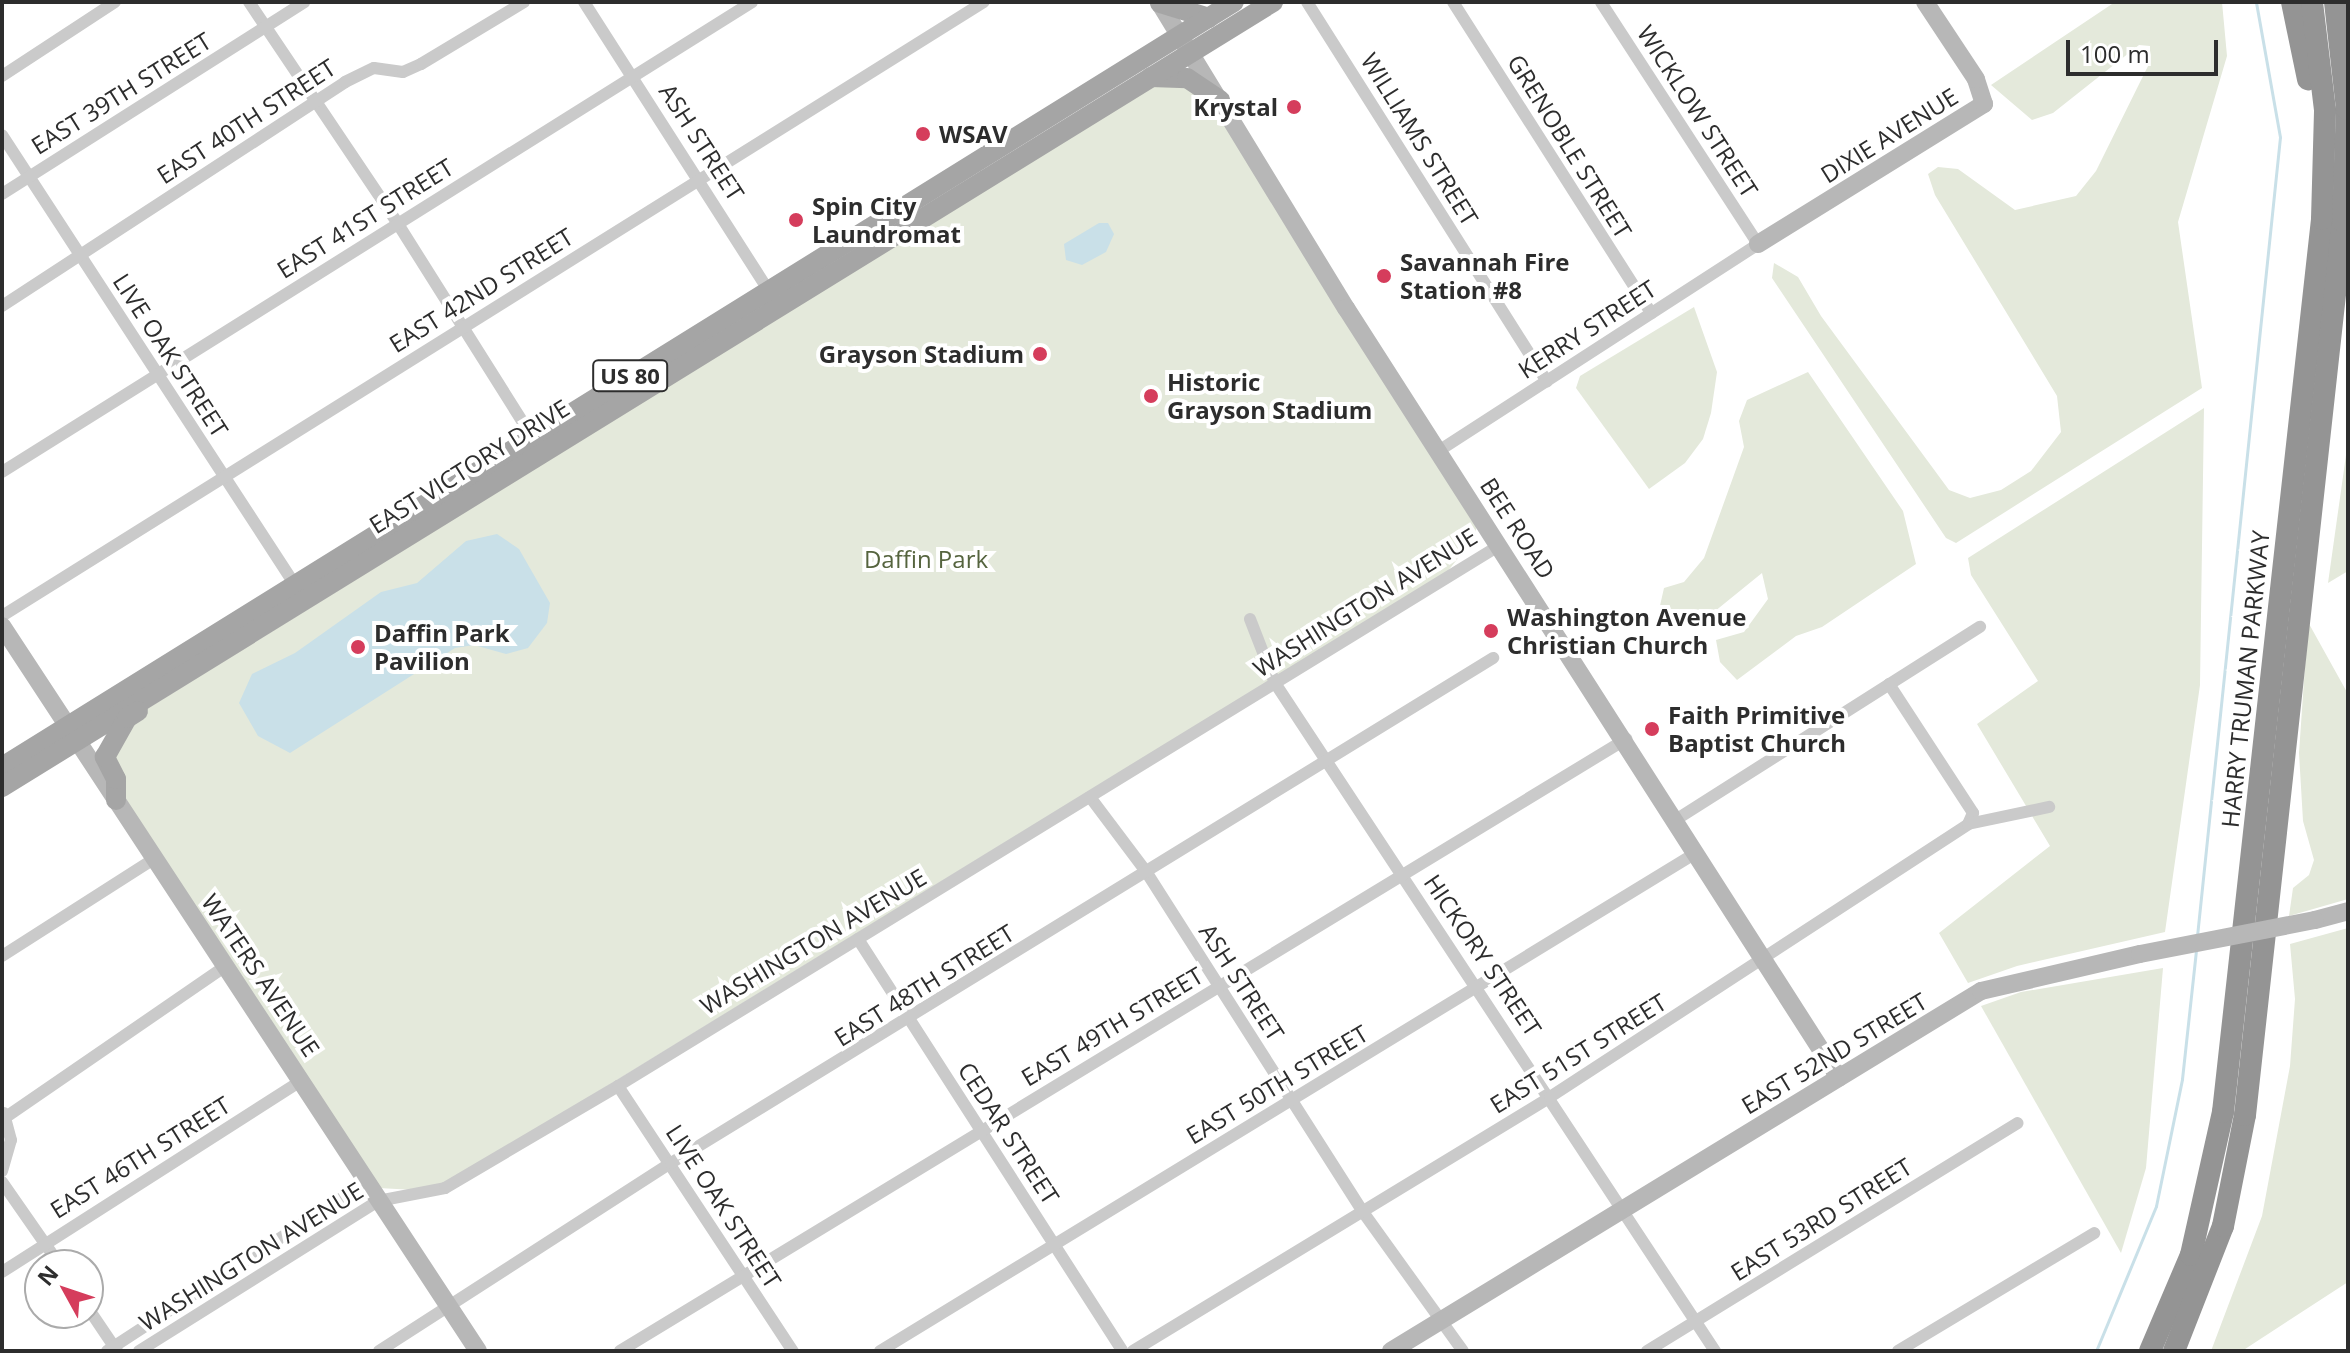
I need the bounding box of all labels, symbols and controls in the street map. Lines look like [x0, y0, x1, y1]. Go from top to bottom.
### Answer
street label: WICKLOW STREET [1632, 20, 1764, 202]
scale bar [2070, 24, 2222, 74]
street label: EAST 39TH STREET [26, 26, 216, 160]
text: 100 m [2080, 37, 2150, 70]
street label: WILLIAMS STREET [1355, 47, 1485, 231]
street label: GRENOBLE STREET [1502, 49, 1638, 243]
street label: EAST 40TH STREET [151, 53, 341, 189]
street label: ASH STREET [654, 78, 750, 206]
street label: DIXIE AVENUE [1815, 81, 1963, 189]
place label: Krystal [1193, 93, 1278, 121]
marker: Krystal [1285, 98, 1303, 116]
place label: WSAV [939, 120, 1008, 148]
marker: WSAV [914, 125, 932, 143]
street label: EAST 41ST STREET [272, 152, 458, 284]
place label: Spin City Laundromat [812, 192, 961, 248]
marker: Spin City Laundromat [787, 211, 805, 229]
street label: EAST 42ND STREET [384, 222, 578, 358]
place label: Savannah Fire Station #8 [1400, 248, 1569, 304]
marker: Savannah Fire Station #8 [1375, 267, 1393, 285]
street label: LIVE OAK STREET [107, 268, 235, 442]
street label: KERRY STREET [1513, 274, 1661, 384]
place label: Grayson Stadium [819, 340, 1024, 368]
marker: Grayson Stadium [1031, 345, 1049, 363]
road number: US 80 [592, 358, 668, 394]
place label: Historic Grayson Stadium [1167, 368, 1372, 424]
marker: Historic Grayson Stadium [1142, 387, 1160, 405]
street label: EAST VICTORY DRIVE [364, 393, 574, 539]
street label: BEE ROAD [1475, 472, 1561, 584]
street label: WASHINGTON AVENUE [1248, 521, 1482, 683]
street label: HARRY TRUMAN PARKWAY [2215, 529, 2275, 829]
park label: Daffin Park [864, 545, 988, 573]
place label: Washington Avenue Christian Church [1507, 603, 1746, 659]
place label: Daffin Park Pavilion [374, 619, 510, 675]
marker: Washington Avenue Christian Church [1482, 622, 1500, 640]
marker: Daffin Park Pavilion [349, 638, 367, 656]
place label: Faith Primitive Baptist Church [1668, 701, 1846, 757]
marker: Faith Primitive Baptist Church [1643, 720, 1661, 738]
street label: WASHINGTON AVENUE [695, 862, 931, 1020]
street label: HICKORY STREET [1418, 869, 1548, 1041]
street label: WATERS AVENUE [196, 888, 326, 1062]
street label: EAST 48TH STREET [829, 918, 1019, 1052]
street label: ASH STREET [1194, 918, 1290, 1046]
street label: EAST 49TH STREET [1016, 960, 1208, 1092]
street label: EAST 52ND STREET [1736, 986, 1932, 1120]
street label: EAST 51ST STREET [1485, 987, 1671, 1119]
street label: EAST 50TH STREET [1181, 1018, 1373, 1150]
street label: CEDAR STREET [952, 1057, 1066, 1209]
street label: EAST 46TH STREET [45, 1090, 235, 1224]
street label: LIVE OAK STREET [660, 1119, 788, 1293]
street label: EAST 53RD STREET [1725, 1152, 1917, 1286]
street label: WASHINGTON AVENUE [134, 1175, 368, 1337]
north arrow [24, 1249, 104, 1329]
text: N [30, 1258, 64, 1291]

